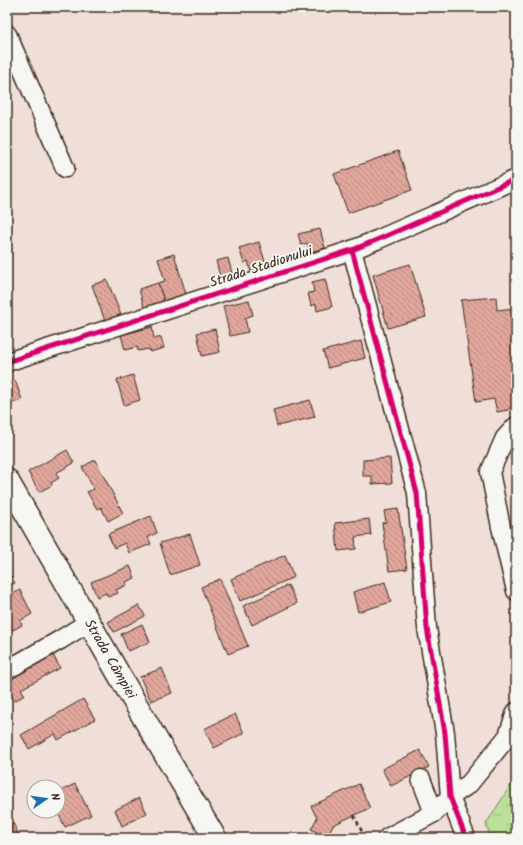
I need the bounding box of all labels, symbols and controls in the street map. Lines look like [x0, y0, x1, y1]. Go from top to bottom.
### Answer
street label: Strada Stadionului [207, 240, 316, 294]
street label: Strada Câmpiei [78, 615, 142, 704]
north arrow [26, 779, 66, 819]
text: N [45, 792, 64, 802]

